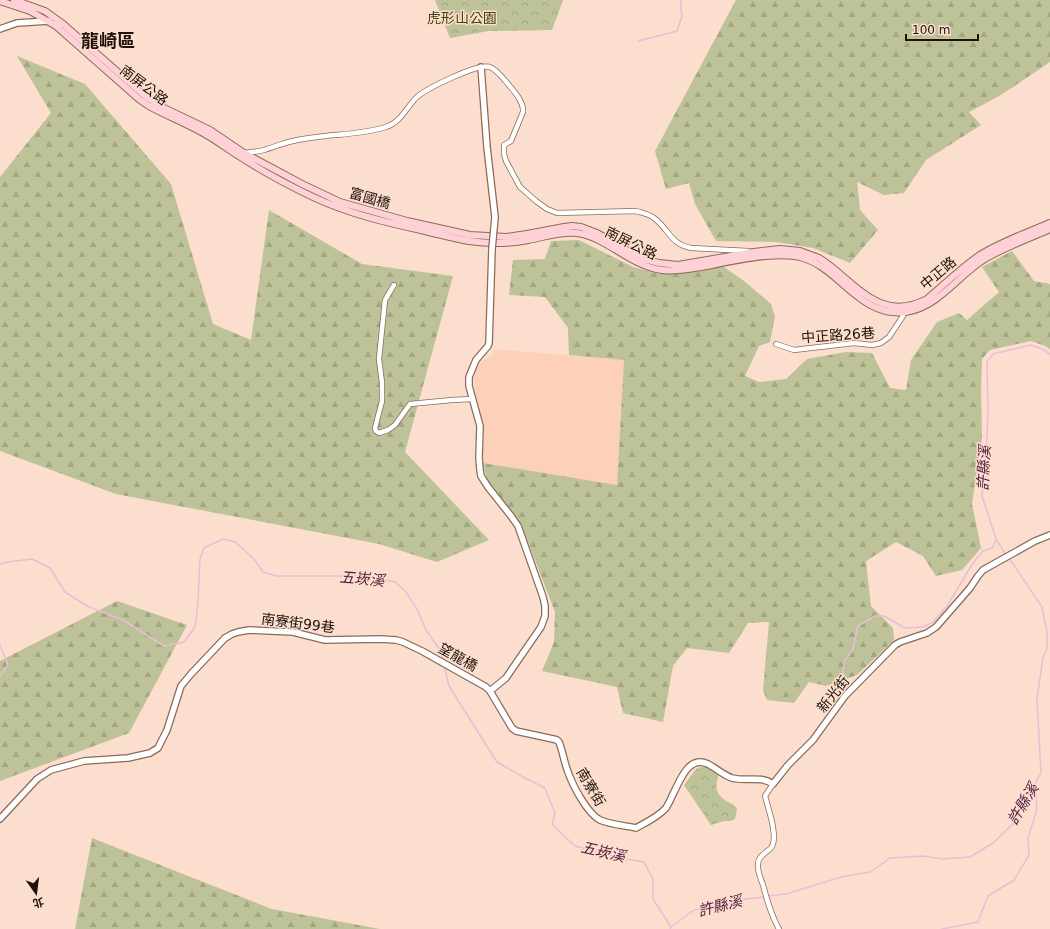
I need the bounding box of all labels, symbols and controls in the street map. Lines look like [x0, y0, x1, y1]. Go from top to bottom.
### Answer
park label: 虎形山公園 [427, 10, 497, 26]
scale bar [906, 16, 978, 42]
text: 100 m [912, 23, 950, 37]
district label: 龍崎區 [81, 30, 135, 51]
street label: 南屏公路 [117, 62, 171, 108]
street label: 富國橋 [348, 185, 392, 211]
street label: 南屏公路 [602, 224, 660, 262]
street label: 中正路 [917, 253, 959, 293]
street label: 中正路26巷 [801, 324, 875, 346]
water label: 許縣溪 [974, 443, 994, 491]
water label: 五崁溪 [339, 568, 387, 590]
street label: 南寮街99巷 [260, 611, 336, 635]
street label: 望龍橋 [436, 640, 480, 674]
street label: 新光街 [814, 673, 852, 715]
street label: 南寮街 [573, 765, 609, 809]
water label: 許縣溪 [1004, 778, 1043, 828]
water label: 五崁溪 [579, 838, 629, 866]
north arrow [16, 873, 56, 913]
water label: 許縣溪 [696, 891, 746, 920]
text: 北 [31, 895, 45, 910]

